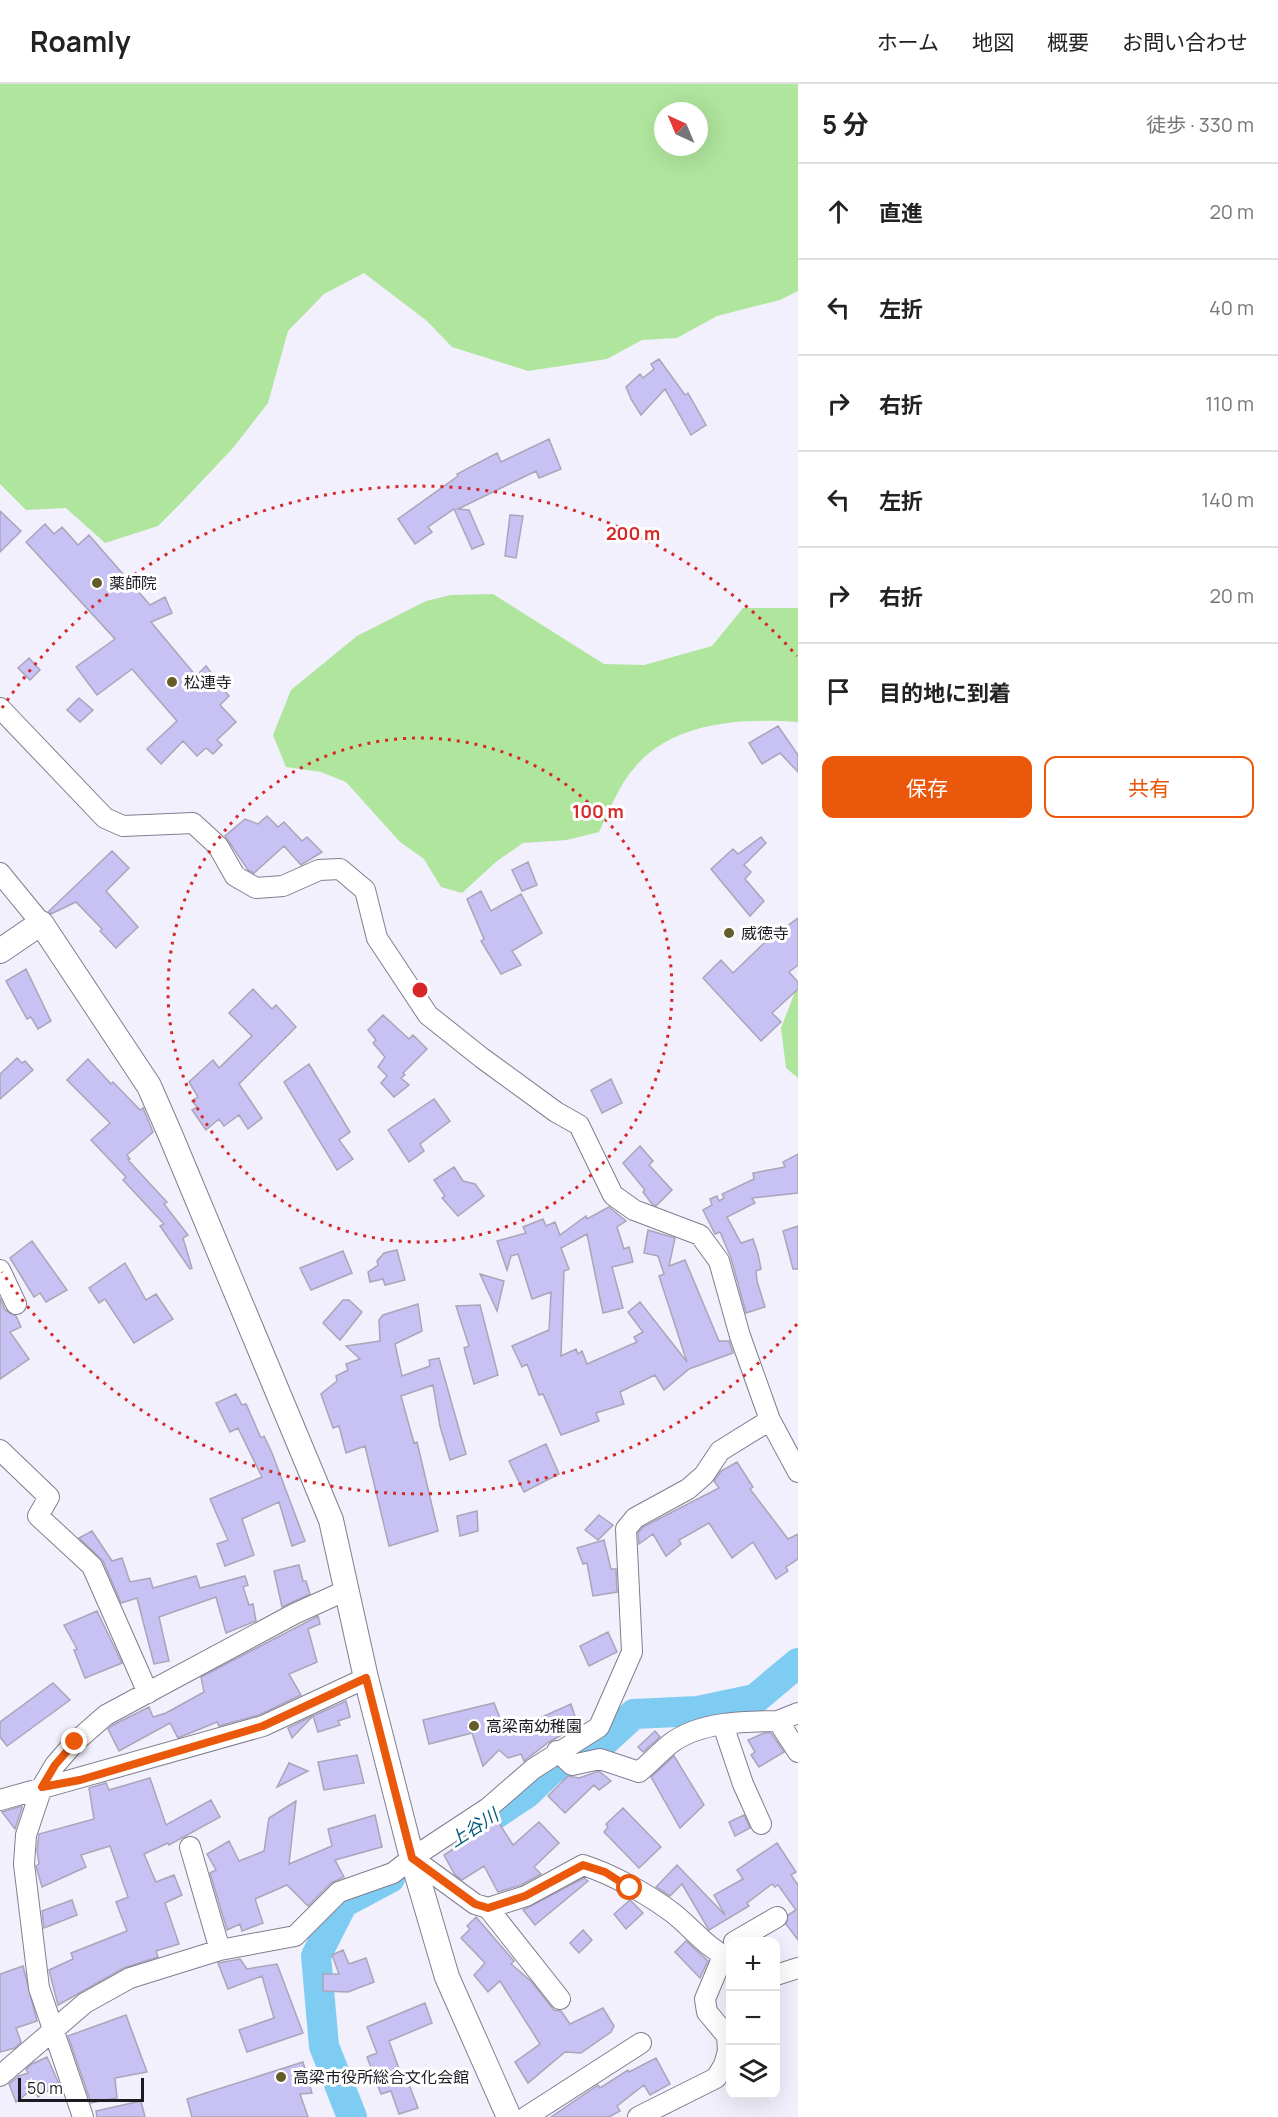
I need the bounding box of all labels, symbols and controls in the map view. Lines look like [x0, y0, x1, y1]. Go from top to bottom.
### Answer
text: Roamly [30, 22, 131, 60]
text: ホーム [877, 28, 939, 56]
text: 地図 [972, 28, 1014, 56]
text: 概要 [1047, 28, 1089, 56]
text: お問い合わせ [1122, 28, 1248, 56]
north arrow [654, 102, 708, 156]
text: 5 分 [822, 106, 868, 142]
text: 徒歩 · 330 m [1146, 111, 1254, 138]
icon: ahead [822, 195, 855, 228]
text: 直進 [879, 198, 923, 228]
text: 20 m [1209, 198, 1254, 225]
icon: left [822, 291, 855, 324]
text: 左折 [879, 294, 923, 324]
text: 40 m [1209, 294, 1254, 321]
icon: right [822, 387, 855, 420]
text: 右折 [879, 390, 923, 420]
text: 110 m [1205, 390, 1254, 417]
icon: left [822, 483, 855, 516]
text: 左折 [879, 486, 923, 516]
text: 140 m [1201, 486, 1254, 513]
text: 200 m [606, 521, 660, 545]
place label: 薬師院 [109, 572, 157, 594]
marker: 薬師院 [90, 576, 104, 590]
icon: right [822, 579, 855, 612]
text: 右折 [879, 582, 923, 612]
text: 20 m [1209, 582, 1254, 609]
place label: 松連寺 [184, 671, 232, 693]
marker: 松連寺 [165, 675, 179, 689]
icon: arrive [822, 675, 855, 708]
text: 目的地に到着 [879, 678, 1011, 708]
button: 保存 [822, 756, 1032, 818]
button: 共有 [1044, 756, 1254, 818]
text: 100 m [572, 799, 624, 823]
place label: 威徳寺 [741, 922, 789, 944]
marker: 威徳寺 [722, 926, 736, 940]
centre of rings [410, 980, 430, 1000]
place label: 高梁南幼稚園 [486, 1715, 582, 1737]
marker: 高梁南幼稚園 [467, 1719, 481, 1733]
route end [61, 1728, 87, 1754]
water label: 上谷川 [444, 1801, 504, 1852]
route start [616, 1874, 642, 1900]
map controls [726, 1937, 780, 2099]
button: + [726, 1937, 780, 1991]
button: − [726, 1991, 780, 2045]
button: layers [726, 2045, 780, 2099]
place label: 高梁市役所総合文化会館 [293, 2066, 469, 2088]
marker: 高梁市役所総合文化会館 [274, 2070, 288, 2084]
scale bar [18, 2075, 144, 2102]
text: 50 m [27, 2077, 63, 2099]

